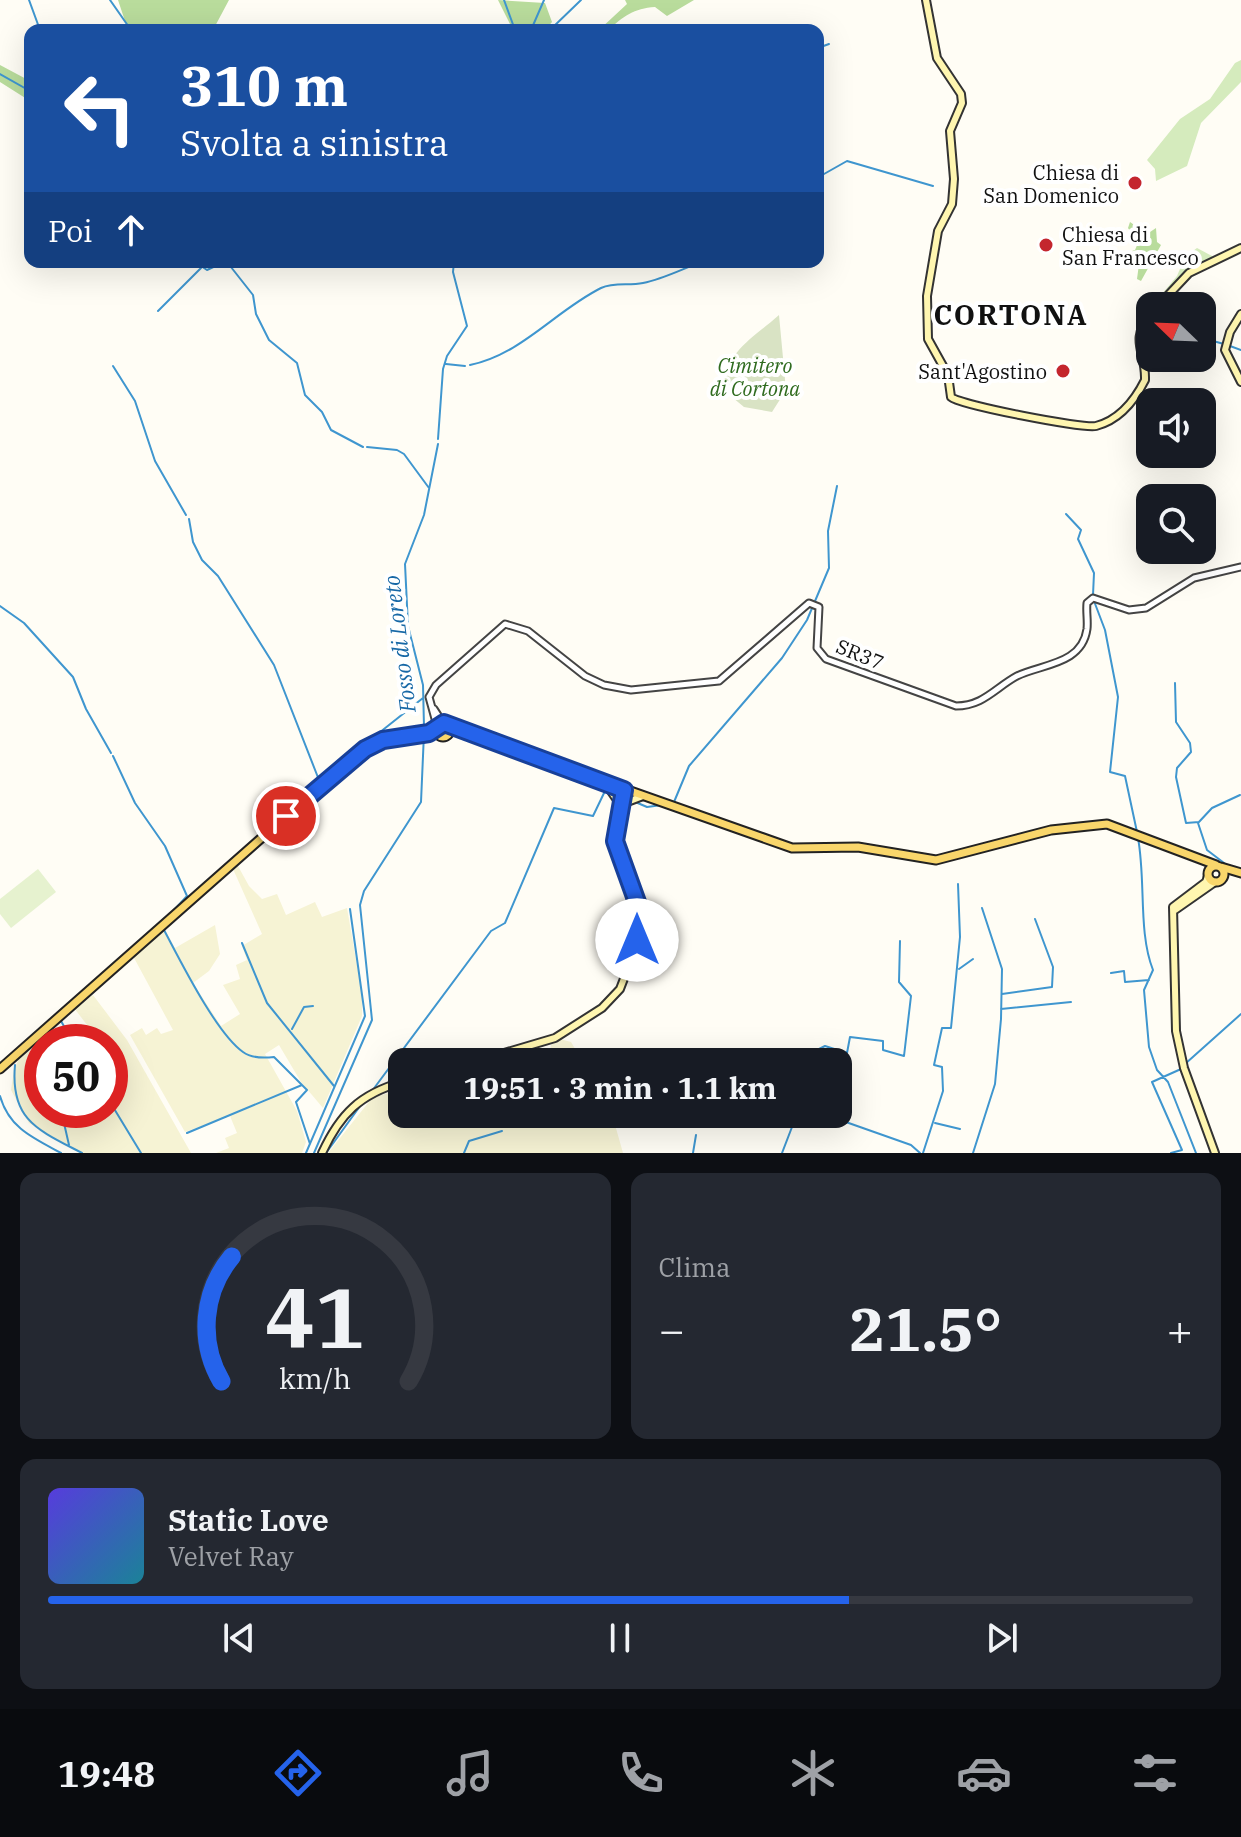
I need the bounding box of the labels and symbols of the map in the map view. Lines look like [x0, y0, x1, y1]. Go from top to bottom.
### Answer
place label: Chiesa di San Domenico [983, 159, 1119, 209]
marker: Chiesa di San Domenico [1126, 174, 1144, 192]
place label: Chiesa di San Francesco [1062, 221, 1199, 271]
marker: Chiesa di San Francesco [1037, 236, 1055, 254]
north arrow [1136, 292, 1216, 372]
district label: CORTONA [933, 296, 1089, 333]
park label: Cimitero di Cortona [710, 352, 800, 402]
place label: Sant'Agostino [918, 358, 1047, 385]
marker: Sant'Agostino [1054, 362, 1072, 380]
water label: Fosso di Loreto [376, 574, 422, 715]
street label: SR37 [832, 632, 888, 676]
pin [252, 782, 320, 850]
position arrow [595, 898, 679, 982]
speed limit sign: 50 [24, 1024, 128, 1128]

